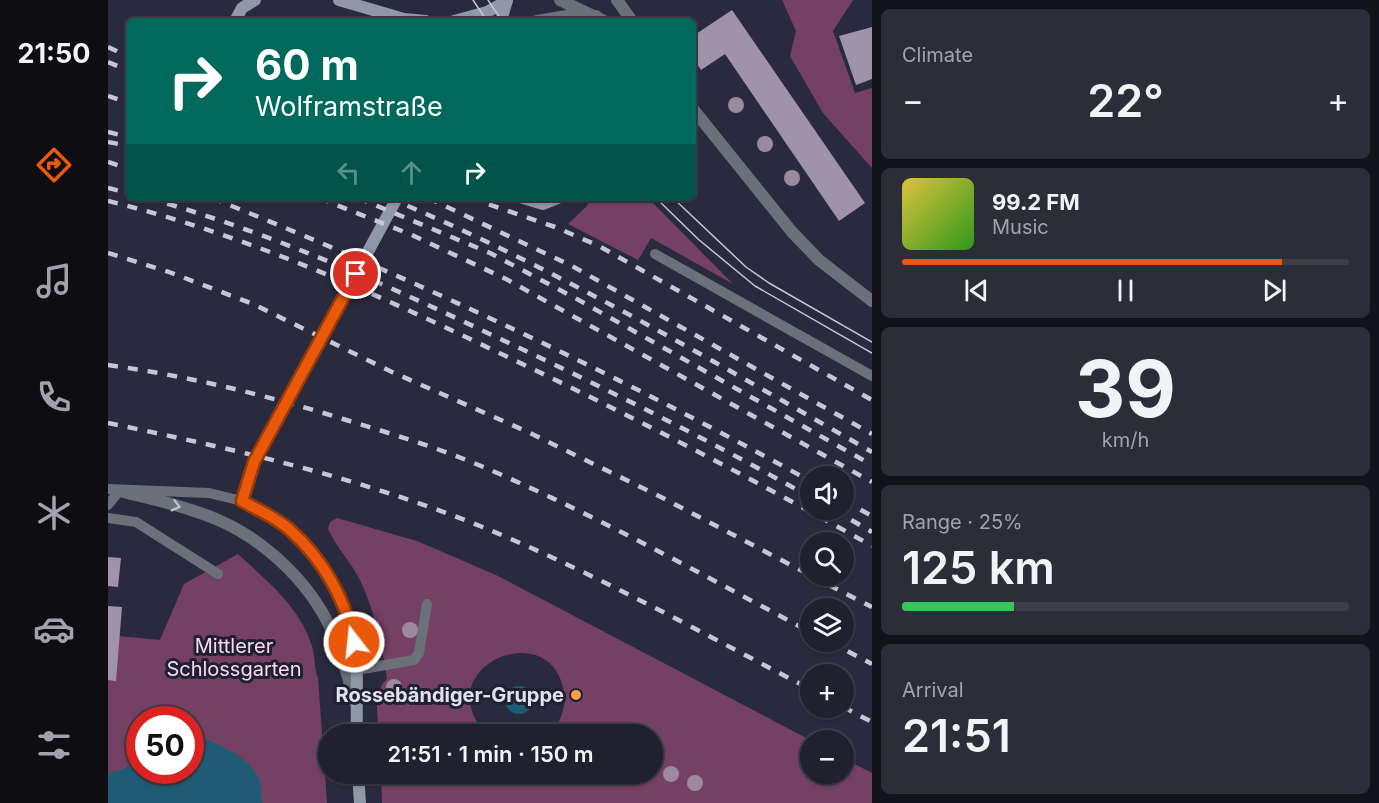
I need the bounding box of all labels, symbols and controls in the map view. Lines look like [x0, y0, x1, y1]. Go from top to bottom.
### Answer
text: 21:50 [17, 37, 91, 70]
text: 60 m [255, 39, 359, 90]
icon: right [156, 42, 234, 120]
text: Climate [902, 43, 973, 67]
text: 22° [1087, 73, 1164, 128]
text: − [902, 80, 924, 120]
text: + [1327, 80, 1349, 120]
text: Wolframstraße [255, 90, 443, 123]
icon: directions [33, 144, 75, 186]
icon: left [332, 156, 365, 189]
icon: ahead [395, 156, 428, 189]
icon: right [458, 156, 491, 189]
text: 99.2 FM [992, 189, 1080, 215]
text: Music [992, 215, 1049, 239]
pin [330, 248, 381, 299]
icon: arrive [339, 257, 372, 290]
icon: music [33, 260, 75, 302]
icon: previous [960, 274, 993, 307]
icon: pause [1109, 274, 1142, 307]
icon: next [1258, 274, 1291, 307]
text: 39 [1075, 341, 1176, 436]
icon: phone [33, 376, 75, 418]
text: km/h [1102, 428, 1149, 452]
map controls [800, 466, 854, 784]
button: sound [800, 466, 854, 520]
icon: climate [33, 492, 75, 534]
one-way arrow [171, 498, 181, 511]
text: Range · 25% [902, 510, 1023, 534]
button: search [800, 532, 854, 586]
text: 125 km [902, 540, 1055, 595]
button: layers [800, 598, 854, 652]
icon: car [33, 608, 75, 650]
position arrow [322, 610, 386, 674]
park label: Mittlerer Schlossgarten [166, 634, 302, 681]
button: + [800, 664, 854, 718]
text: Arrival [902, 678, 964, 702]
place label: Rossebändiger-Gruppe [336, 683, 564, 707]
marker: Rossebändiger-Gruppe [569, 688, 583, 702]
speed limit sign: 50 [126, 706, 204, 784]
text: 21:51 [902, 708, 1011, 763]
icon: filters [33, 724, 75, 766]
button: − [800, 730, 854, 784]
text: 21:51 · 1 min · 150 m [387, 741, 594, 767]

